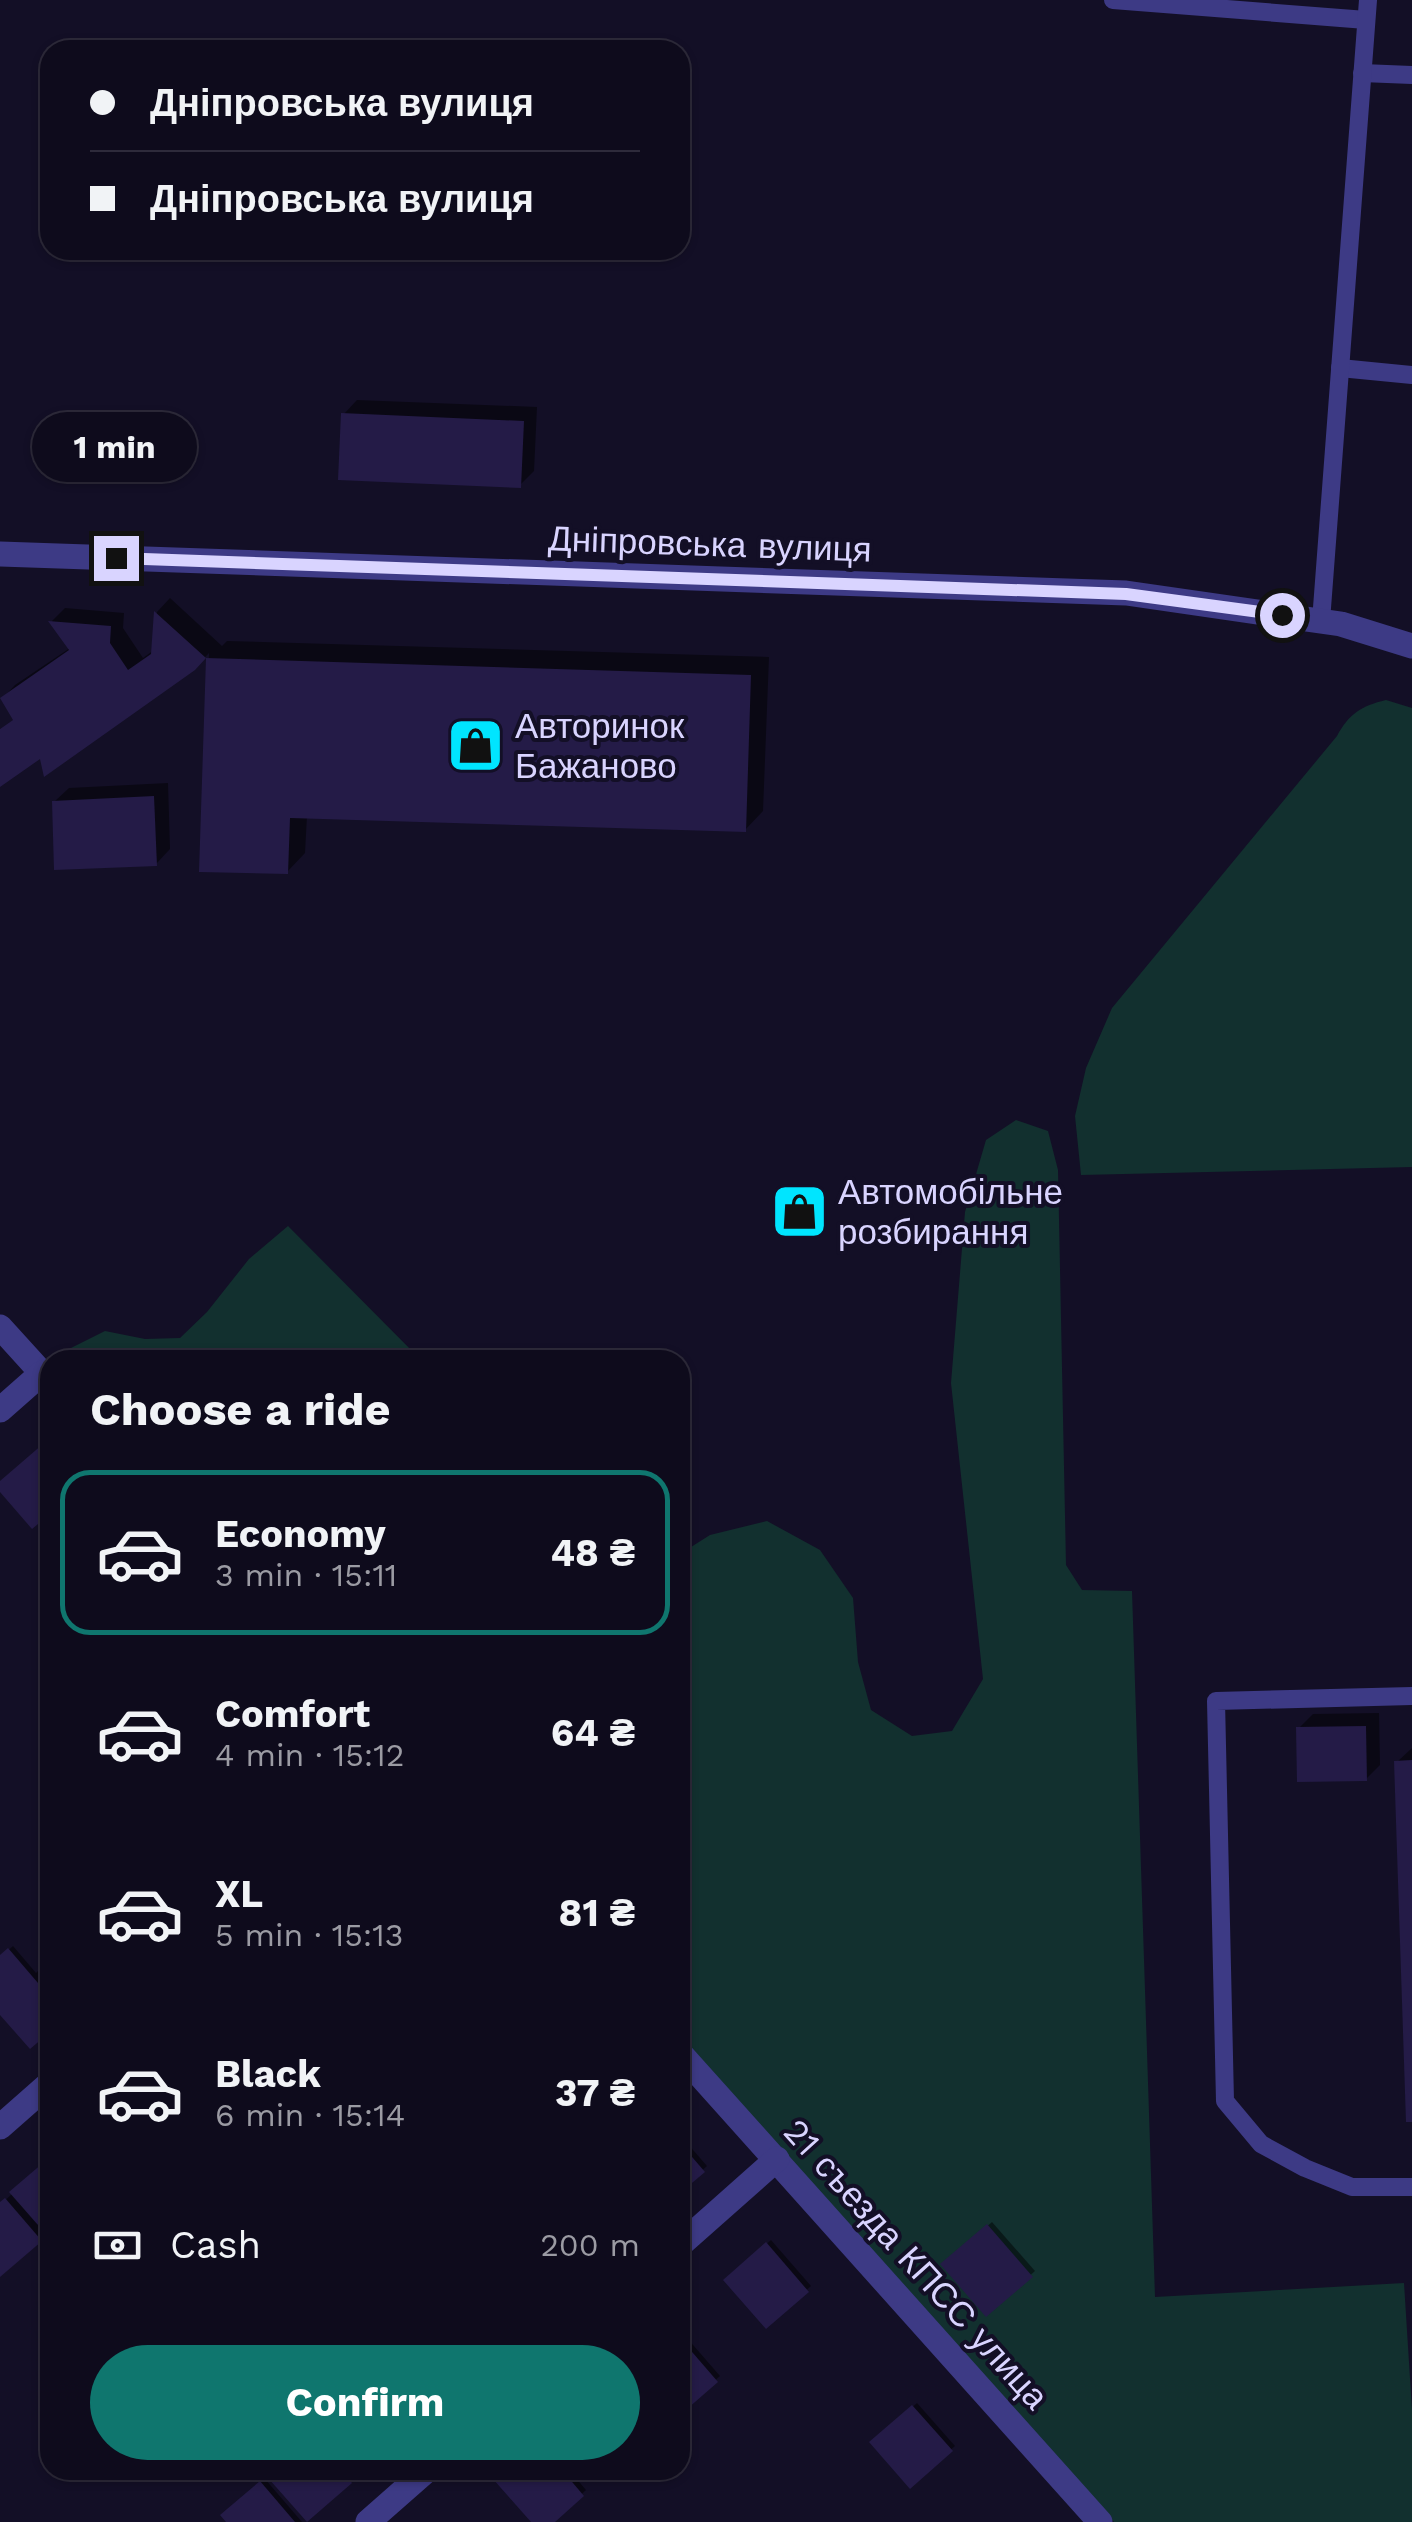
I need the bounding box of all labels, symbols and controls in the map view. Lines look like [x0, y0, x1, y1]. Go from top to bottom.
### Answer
text: Дніпровська вулиця [150, 81, 534, 125]
text: Дніпровська вулиця [150, 177, 534, 221]
callout: 1 min [34, 413, 198, 483]
text: 1 min [73, 428, 156, 466]
street label: Дніпровська вулиця [548, 517, 872, 571]
route end [94, 536, 139, 581]
route start [1260, 593, 1305, 638]
place label: Авторинок Бажаново [515, 705, 685, 787]
shop icon: Авторинок Бажаново [446, 716, 506, 776]
place label: Автомобільне розбирання [838, 1171, 1063, 1253]
shop icon: Автомобільне розбирання [769, 1182, 829, 1242]
text: Choose a ride [90, 1383, 390, 1436]
icon: car [95, 1508, 185, 1598]
text: Economy [215, 1512, 386, 1556]
text: 48 ₴ [550, 1531, 635, 1575]
text: 3 min · 15:11 [215, 1556, 397, 1594]
icon: car [95, 1688, 185, 1778]
text: Comfort [215, 1692, 370, 1736]
text: 64 ₴ [551, 1711, 635, 1755]
text: 4 min · 15:12 [215, 1736, 404, 1774]
icon: car [95, 1868, 185, 1958]
text: XL [215, 1872, 263, 1916]
text: 81 ₴ [559, 1891, 635, 1935]
text: 5 min · 15:13 [215, 1916, 403, 1954]
icon: car [95, 2048, 185, 2138]
text: Black [215, 2052, 321, 2096]
text: 37 ₴ [555, 2071, 635, 2115]
text: 6 min · 15:14 [215, 2096, 405, 2134]
street label: 21 съезда КПСС улица [775, 2110, 1058, 2418]
icon: cash [90, 2218, 145, 2273]
text: Cash [170, 2223, 261, 2267]
text: 200 m [540, 2226, 640, 2264]
button: Confirm [90, 2345, 640, 2460]

